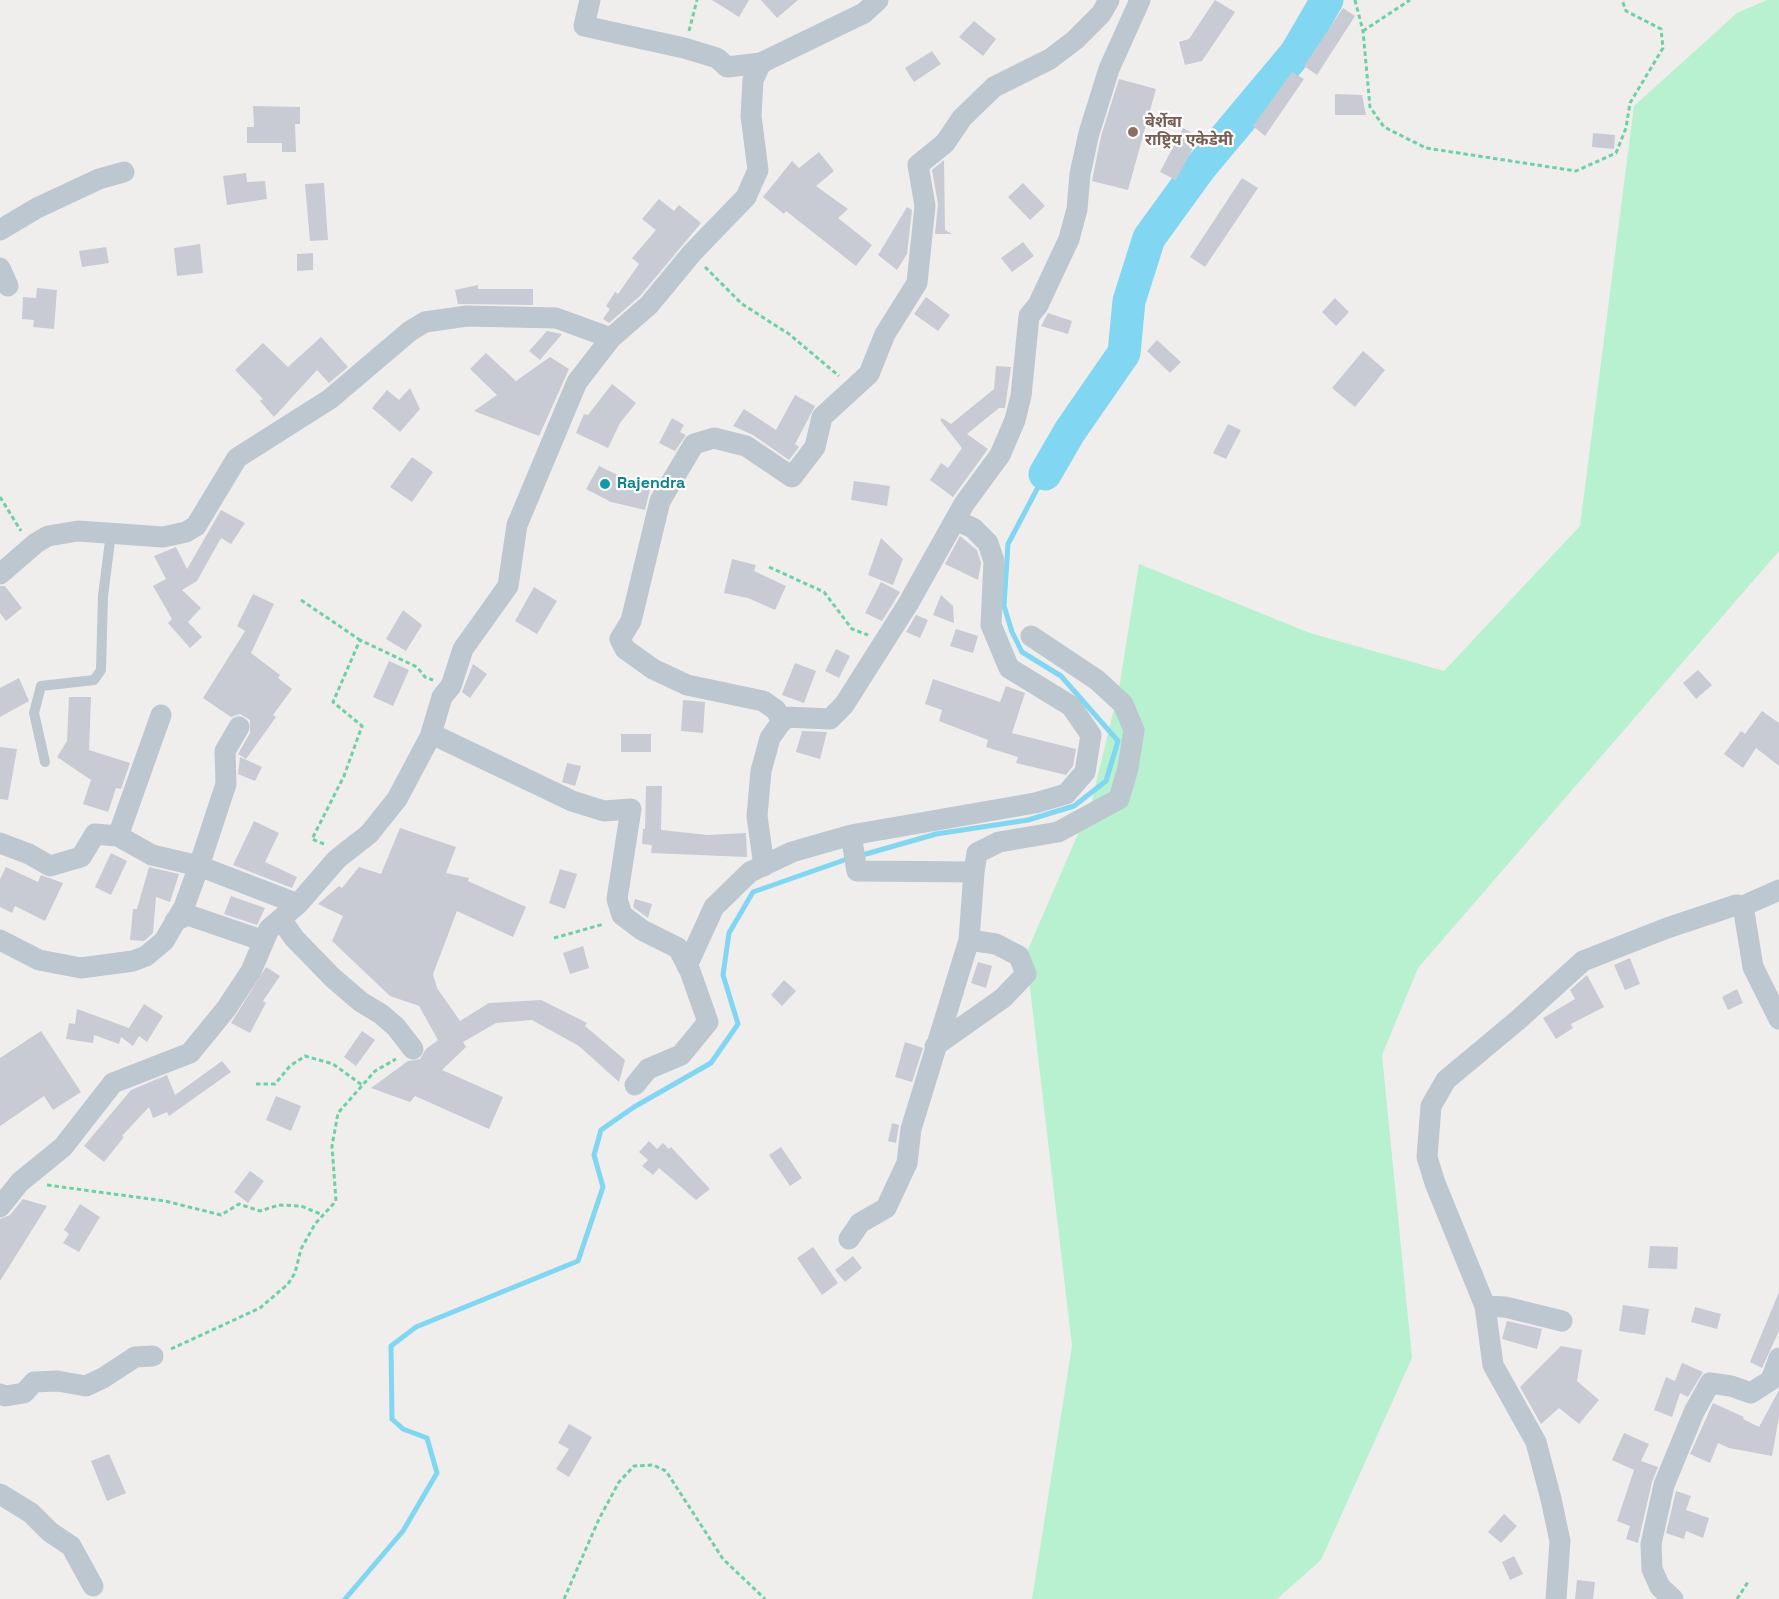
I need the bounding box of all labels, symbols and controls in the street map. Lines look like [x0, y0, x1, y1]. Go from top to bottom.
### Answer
place label: बेर्शेबा राष्ट्रिय एकेडेमी [1145, 113, 1233, 151]
marker: बेर्शेबा राष्ट्रिय एकेडेमी [1126, 125, 1140, 139]
place label: Rajendra [617, 474, 685, 494]
marker: Rajendra [598, 477, 612, 491]

